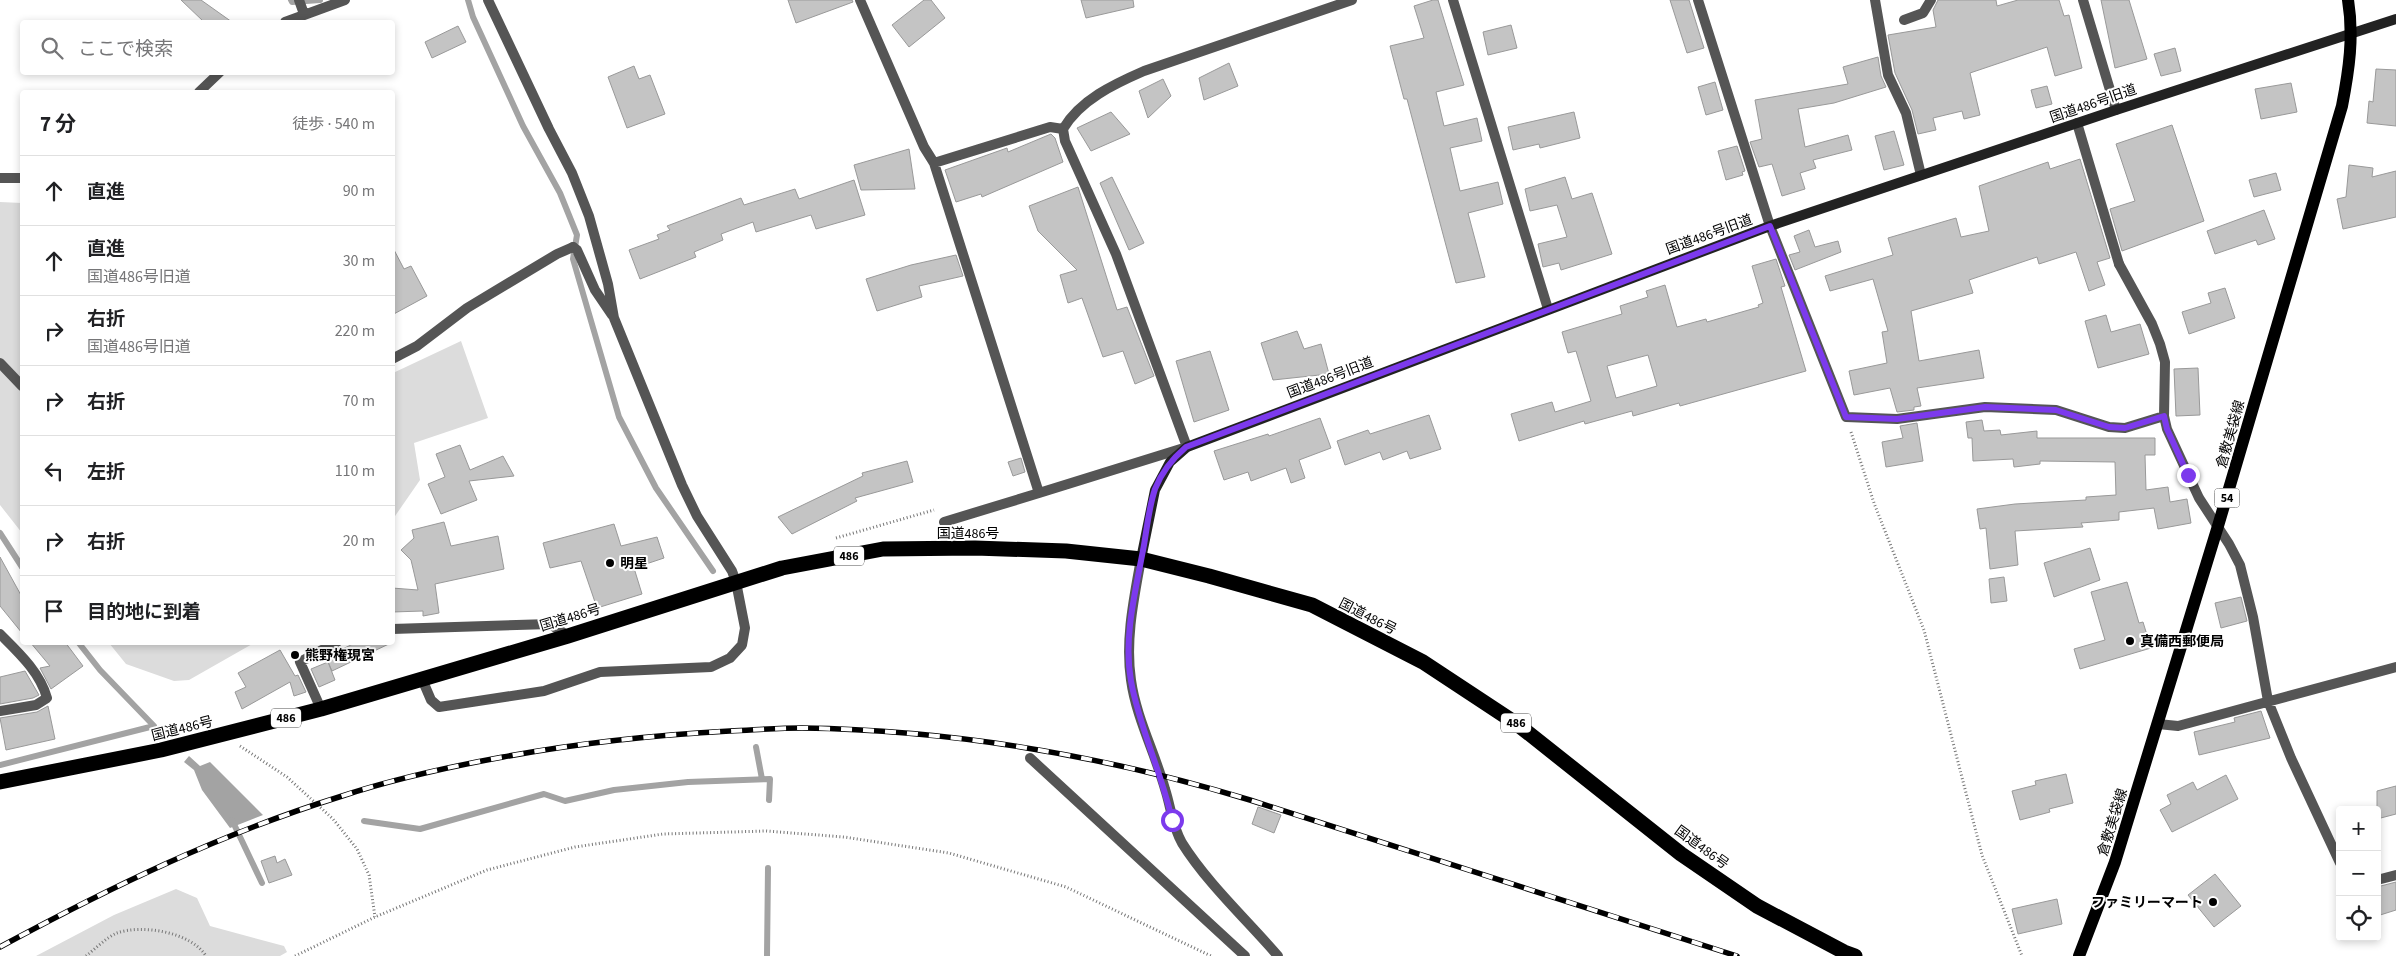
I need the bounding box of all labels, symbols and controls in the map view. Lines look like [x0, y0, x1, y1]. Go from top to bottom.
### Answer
search box [20, 20, 395, 75]
icon: search [38, 34, 66, 62]
text: ここで検索 [78, 36, 173, 63]
street label: 国道486号旧道 [2047, 80, 2140, 128]
text: 7 分 [40, 109, 76, 139]
text: 徒歩 · 540 m [292, 113, 375, 135]
icon: ahead [40, 177, 68, 205]
text: 直進 [87, 179, 125, 206]
text: 90 m [343, 180, 375, 202]
street label: 国道486号旧道 [1663, 210, 1755, 260]
text: 直進 [87, 236, 125, 263]
icon: ahead [40, 247, 68, 275]
text: 30 m [343, 250, 375, 272]
text: 国道486号旧道 [87, 266, 191, 288]
text: 右折 [87, 306, 125, 333]
icon: right [40, 317, 68, 345]
text: 220 m [335, 320, 375, 342]
text: 国道486号旧道 [87, 336, 191, 358]
street label: 国道486号旧道 [1284, 352, 1376, 404]
icon: right [40, 387, 68, 415]
text: 右折 [87, 389, 125, 416]
text: 70 m [343, 390, 375, 412]
street label: 倉敷美袋線 [2212, 398, 2250, 471]
icon: left [40, 457, 68, 485]
text: 左折 [87, 459, 125, 486]
text: 110 m [335, 460, 375, 482]
route end [2177, 464, 2200, 487]
road number: 54 [2214, 488, 2240, 508]
street label: 国道486号 [937, 524, 999, 544]
icon: right [40, 527, 68, 555]
text: 右折 [87, 529, 125, 556]
text: 20 m [343, 530, 375, 552]
road number: 486 [834, 546, 864, 566]
place label: 明星 [620, 554, 648, 574]
marker: 明星 [604, 557, 616, 569]
street label: 国道486号 [1335, 594, 1400, 640]
icon: arrive [40, 597, 68, 625]
text: 目的地に到着 [87, 599, 201, 626]
street label: 国道486号 [537, 599, 603, 637]
place label: 真備西郵便局 [2140, 632, 2224, 652]
marker: 真備西郵便局 [2124, 635, 2136, 647]
place label: 熊野権現宮 [305, 646, 375, 666]
marker: 熊野権現宮 [289, 649, 301, 661]
road number: 486 [271, 708, 301, 728]
street label: 国道486号 [149, 712, 215, 746]
road number: 486 [1501, 714, 1531, 732]
street label: 倉敷美袋線 [2093, 786, 2133, 859]
map controls [2336, 806, 2381, 941]
button: + [2336, 806, 2381, 851]
route start [1161, 809, 1184, 832]
street label: 国道486号 [1670, 821, 1733, 874]
button: − [2336, 851, 2381, 896]
place label: ファミリーマート [2091, 893, 2203, 913]
marker: ファミリーマート [2207, 896, 2219, 908]
button: locate [2336, 896, 2381, 941]

